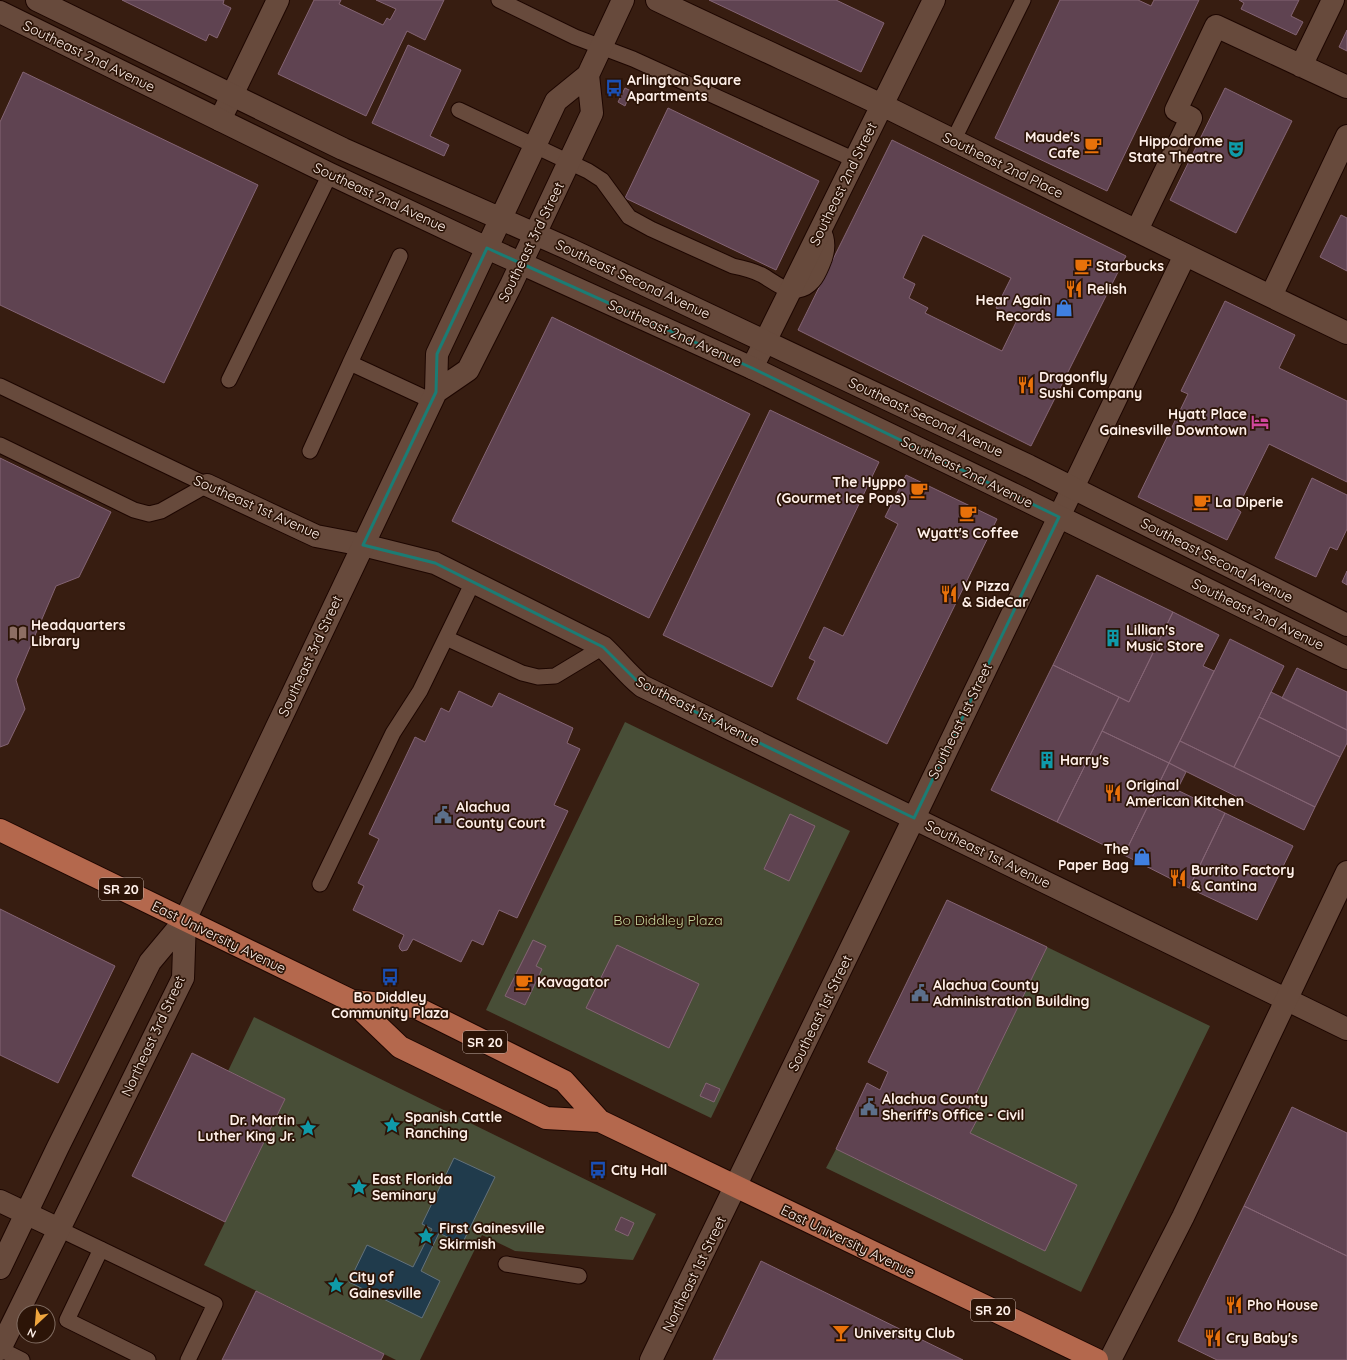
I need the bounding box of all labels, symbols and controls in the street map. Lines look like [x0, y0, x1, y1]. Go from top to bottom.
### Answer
street label: Southeast 2nd Avenue [20, 16, 158, 96]
place label: Arlington Square Apartments [627, 71, 741, 105]
bus stop icon: Arlington Square Apartments [604, 78, 624, 98]
street label: Southeast 2nd Street [805, 119, 881, 249]
street label: Southeast 2nd Place [940, 128, 1066, 202]
place label: Maude's Cafe [1025, 128, 1080, 162]
place label: Hippodrome State Theatre [1128, 132, 1223, 166]
cafe icon: Maude's Cafe [1083, 135, 1103, 155]
theatre icon: Hippodrome State Theatre [1226, 139, 1246, 159]
street label: Southeast 2nd Avenue [311, 158, 449, 236]
street label: Southeast 3rd Street [494, 179, 568, 305]
street label: Southeast Second Avenue [553, 235, 713, 323]
cafe icon: Starbucks [1073, 256, 1093, 276]
place label: Starbucks [1096, 257, 1164, 275]
restaurant icon: Relish [1064, 279, 1084, 299]
place label: Relish [1087, 280, 1127, 298]
place label: Hear Again Records [976, 291, 1051, 325]
street label: Southeast 2nd Avenue [605, 295, 745, 371]
shop icon: Hear Again Records [1054, 298, 1074, 318]
place label: Dragonfly Sushi Company [1039, 368, 1142, 402]
street label: Southeast Second Avenue [846, 373, 1006, 461]
restaurant icon: Dragonfly Sushi Company [1016, 375, 1036, 395]
place label: Hyatt Place Gainesville Downtown [1099, 405, 1247, 439]
hotel icon: Hyatt Place Gainesville Downtown [1250, 412, 1270, 432]
street label: Southeast 2nd Avenue [898, 432, 1036, 512]
street label: Southeast 1st Avenue [191, 471, 323, 543]
place label: The Hyppo (Gourmet Ice Pops) [777, 473, 906, 507]
cafe icon: The Hyppo (Gourmet Ice Pops) [909, 480, 929, 500]
cafe icon: La Diperie [1192, 492, 1212, 512]
place label: La Diperie [1215, 493, 1284, 511]
cafe icon: Wyatt's Coffee [958, 503, 978, 523]
street label: Southeast Second Avenue [1138, 514, 1296, 606]
place label: Wyatt's Coffee [917, 524, 1019, 542]
street label: Southeast 2nd Avenue [1189, 574, 1327, 654]
place label: V Pizza & SideCar [962, 577, 1028, 611]
restaurant icon: V Pizza & SideCar [939, 584, 959, 604]
street label: Southeast 3rd Street [274, 592, 346, 719]
place label: Headquarters Library [31, 616, 126, 650]
place label: Lillian's Music Store [1126, 621, 1204, 655]
library icon: Headquarters Library [8, 623, 28, 643]
building icon: Lillian's Music Store [1103, 628, 1123, 648]
street label: Southeast 1st Street [924, 660, 996, 782]
street label: Southeast 1st Avenue [633, 672, 763, 750]
building icon: Harry's [1037, 750, 1057, 770]
place label: Harry's [1060, 751, 1109, 769]
place label: Original American Kitchen [1126, 776, 1244, 810]
restaurant icon: Original American Kitchen [1103, 783, 1123, 803]
place label: Alachua County Court [456, 798, 546, 832]
public building icon: Alachua County Court [433, 805, 453, 825]
street label: Southeast 1st Avenue [923, 816, 1053, 892]
place label: The Paper Bag [1058, 840, 1129, 874]
shop icon: The Paper Bag [1132, 847, 1152, 867]
place label: Burrito Factory & Cantina [1191, 861, 1295, 895]
restaurant icon: Burrito Factory & Cantina [1168, 868, 1188, 888]
road number: SR 20 [99, 878, 143, 900]
street label: East University Avenue [149, 897, 289, 977]
park label: Bo Diddley Plaza [613, 911, 723, 929]
street label: Southeast 1st Street [784, 952, 856, 1074]
bus stop icon: Bo Diddley Community Plaza [380, 967, 400, 987]
street label: Northeast 3rd Street [117, 972, 189, 1099]
cafe icon: Kavagator [514, 972, 534, 992]
place label: Kavagator [537, 973, 610, 991]
place label: Alachua County Administration Building [933, 976, 1090, 1010]
public building icon: Alachua County Administration Building [910, 983, 930, 1003]
place label: Bo Diddley Community Plaza [331, 988, 449, 1022]
road number: SR 20 [463, 1031, 507, 1053]
place label: Alachua County Sheriff's Office - Civil [882, 1090, 1024, 1124]
public building icon: Alachua County Sheriff's Office - Civil [859, 1097, 879, 1117]
place label: Spanish Cattle Ranching [405, 1108, 502, 1142]
place label: Dr. Martin Luther King Jr. [197, 1111, 295, 1145]
place icon: Spanish Cattle Ranching [382, 1115, 402, 1135]
place icon: Dr. Martin Luther King Jr. [298, 1118, 318, 1138]
bus stop icon: City Hall [588, 1160, 608, 1180]
place label: City Hall [611, 1161, 667, 1179]
place label: East Florida Seminary [372, 1170, 452, 1204]
place icon: East Florida Seminary [349, 1177, 369, 1197]
street label: East University Avenue [778, 1201, 918, 1281]
street label: Northeast 1st Street [658, 1213, 730, 1335]
place label: First Gainesville Skirmish [439, 1219, 545, 1253]
place icon: First Gainesville Skirmish [416, 1226, 436, 1246]
place label: City of Gainesville [349, 1268, 421, 1302]
place icon: City of Gainesville [326, 1275, 346, 1295]
restaurant icon: Pho House [1224, 1295, 1244, 1315]
place label: Pho House [1247, 1296, 1318, 1314]
road number: SR 20 [971, 1299, 1015, 1321]
north arrow [16, 1304, 56, 1344]
bar icon: University Club [831, 1323, 851, 1343]
place label: University Club [854, 1324, 955, 1342]
text: N [25, 1325, 38, 1341]
restaurant icon: Cry Baby's [1203, 1328, 1223, 1348]
place label: Cry Baby's [1226, 1329, 1298, 1347]

